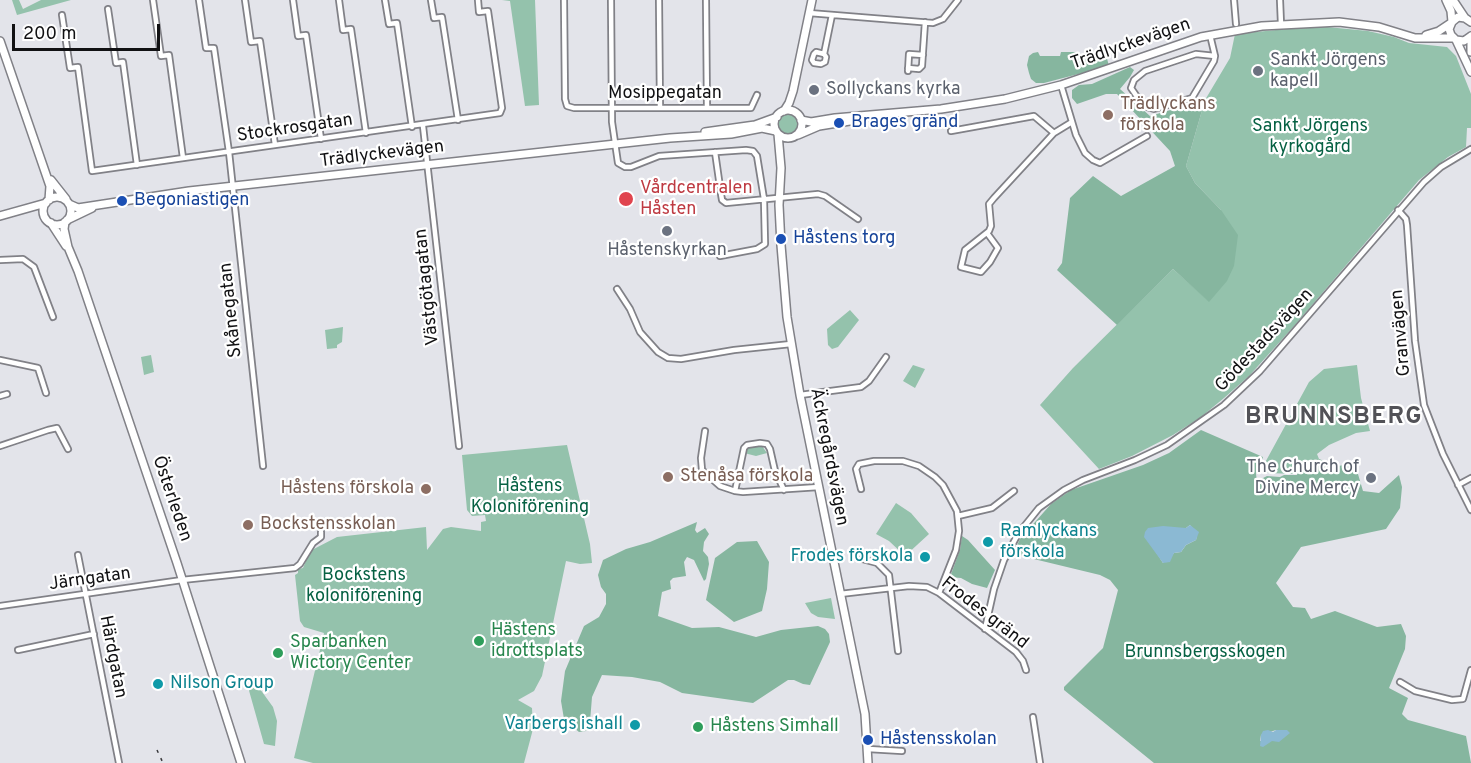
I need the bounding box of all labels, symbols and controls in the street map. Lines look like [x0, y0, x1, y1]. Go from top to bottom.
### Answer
scale bar [15, 12, 164, 50]
street label: Trädlyckevägen [1068, 14, 1194, 76]
text: 200 m [23, 23, 76, 46]
place label: Sankt Jörgens kapell [1270, 50, 1386, 92]
marker: Sankt Jörgens kapell [1251, 64, 1265, 78]
place label: Sollyckans kyrka [826, 79, 960, 101]
street label: Mosippegatan [608, 83, 722, 105]
marker: Sollyckans kyrka [807, 83, 821, 97]
place label: Trädlyckans förskola [1120, 94, 1216, 136]
marker: Trädlyckans förskola [1101, 108, 1115, 122]
street label: Stockrosgatan [236, 110, 354, 148]
place label: Brages gränd [851, 112, 958, 134]
marker: Brages gränd [832, 116, 846, 130]
park label: Sankt Jörgens kyrkogård [1252, 116, 1368, 158]
street label: Trädlyckevägen [319, 137, 445, 173]
place label: Vårdcentralen Håsten [640, 178, 753, 220]
place label: Begoniastigen [134, 190, 249, 212]
marker: Vårdcentralen Håsten [617, 190, 635, 208]
marker: Begoniastigen [115, 194, 129, 208]
marker: Håstenskyrkan [660, 224, 674, 238]
street label: Västgötagatan [411, 227, 445, 347]
place label: Håstens torg [793, 228, 895, 250]
marker: Håstens torg [774, 232, 788, 246]
place label: Håstenskyrkan [607, 240, 727, 262]
street label: Skånegatan [216, 261, 248, 359]
street label: Gödestadsvägen [1212, 285, 1318, 397]
street label: Granvägen [1387, 289, 1417, 377]
street label: Äckregårdsvägen [804, 386, 852, 528]
district label: BRUNNSBERG [1245, 404, 1423, 432]
street label: Österleden [146, 453, 196, 545]
place label: The Church of Divine Mercy [1246, 457, 1359, 500]
place label: Stenåsa förskola [680, 466, 813, 488]
marker: Stenåsa förskola [661, 470, 675, 484]
marker: The Church of Divine Mercy [1364, 471, 1378, 485]
park label: Håstens Koloniförening [471, 476, 589, 518]
place label: Håstens förskola [280, 478, 414, 500]
marker: Håstens förskola [419, 482, 433, 496]
place label: Bockstensskolan [260, 514, 396, 536]
marker: Bockstensskolan [241, 518, 255, 532]
place label: Ramlyckans förskola [1000, 521, 1097, 564]
marker: Ramlyckans förskola [981, 535, 995, 549]
place label: Frodes förskola [791, 546, 913, 568]
marker: Frodes förskola [918, 550, 932, 564]
street label: Järngatan [48, 564, 132, 596]
park label: Bockstens koloniförening [306, 565, 422, 608]
street label: Frodes gränd [936, 573, 1032, 655]
street label: Härdgatan [93, 614, 131, 700]
place label: Hästens idrottsplats [491, 620, 583, 662]
place label: Sparbanken Wictory Center [290, 632, 411, 674]
marker: Hästens idrottsplats [472, 634, 486, 648]
park label: Brunnsbergsskogen [1124, 642, 1286, 664]
marker: Sparbanken Wictory Center [271, 646, 285, 660]
place label: Nilson Group [170, 673, 274, 695]
marker: Nilson Group [151, 677, 165, 691]
place label: Varbergs ishall [504, 714, 623, 736]
place label: Håstens Simhall [710, 716, 839, 738]
marker: Varbergs ishall [628, 718, 642, 732]
marker: Håstens Simhall [691, 720, 705, 734]
place label: Håstensskolan [880, 729, 997, 751]
marker: Håstensskolan [861, 733, 875, 747]

